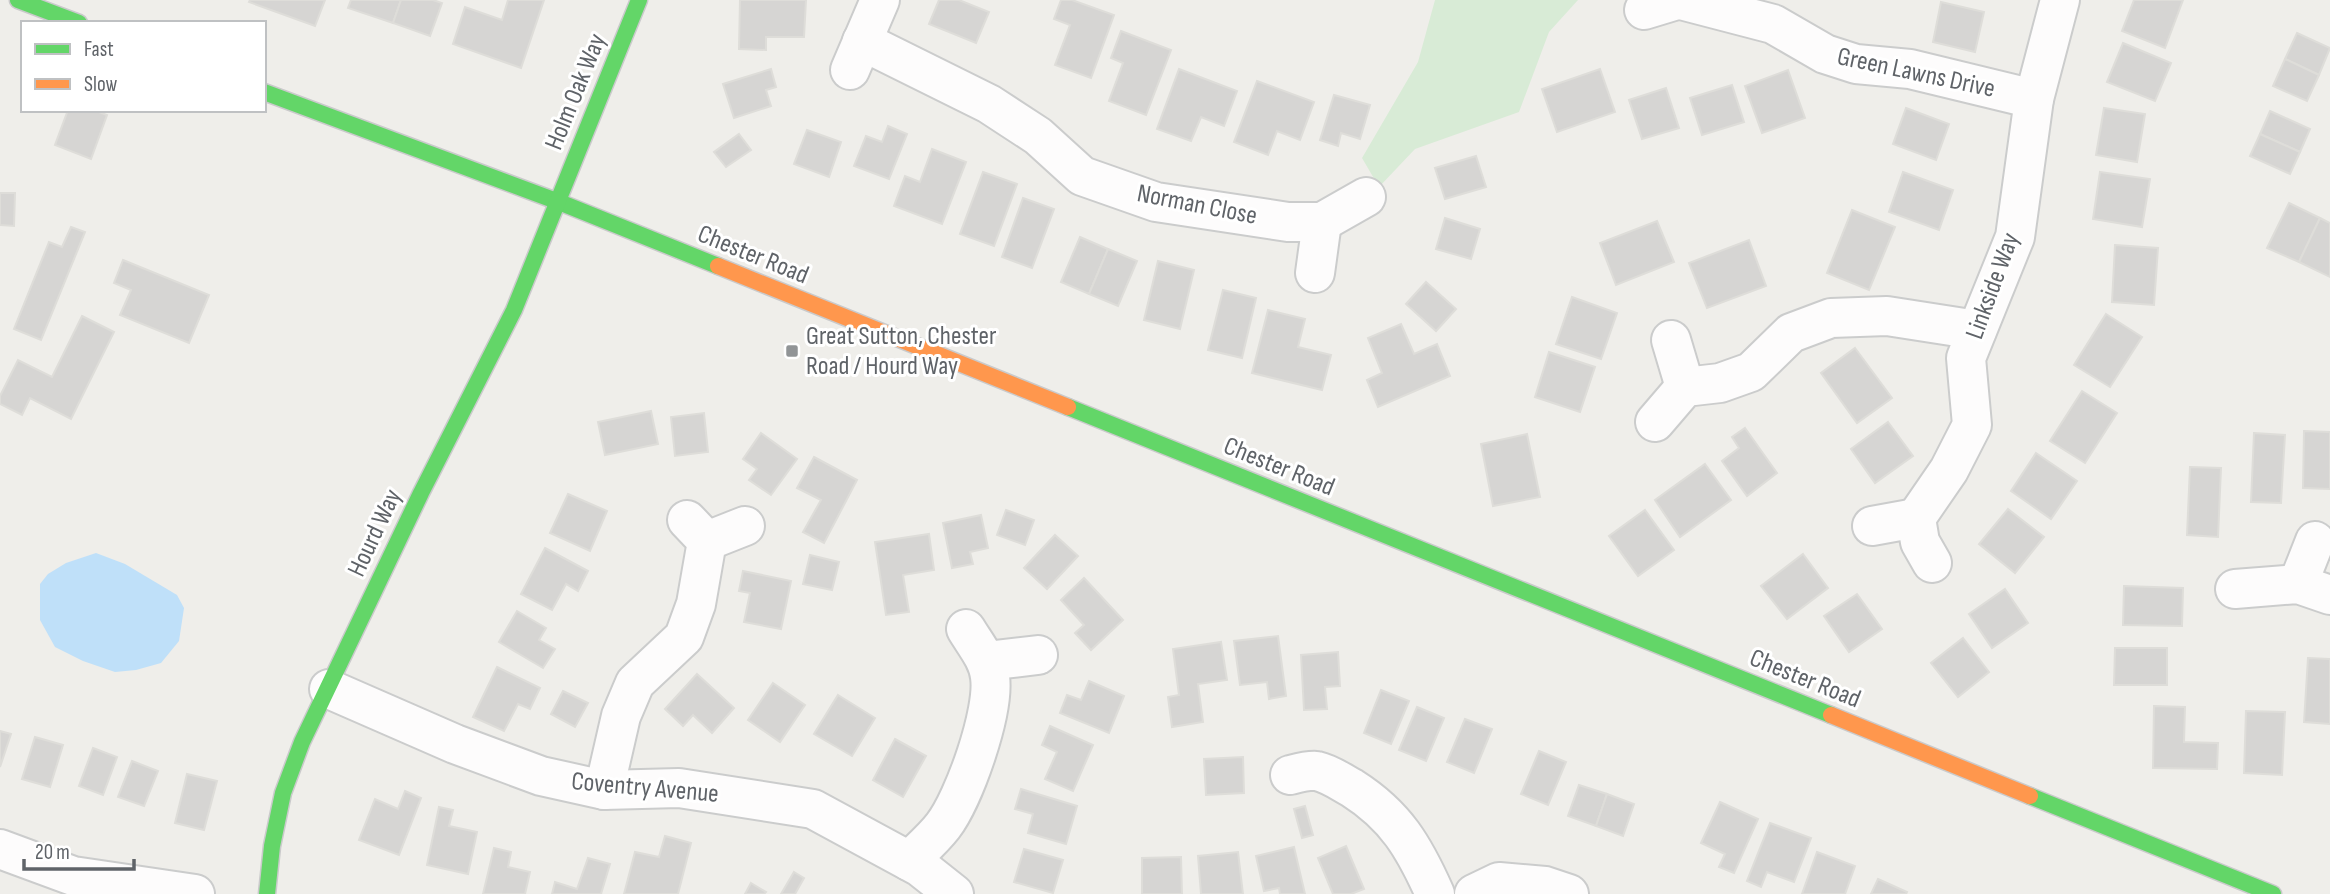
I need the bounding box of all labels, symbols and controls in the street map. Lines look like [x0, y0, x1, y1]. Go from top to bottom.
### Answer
legend [21, 21, 266, 112]
street label: Holm Oak Way [539, 29, 613, 155]
text: Fast [84, 37, 114, 62]
street label: Green Lawns Drive [1834, 41, 1998, 105]
text: Slow [84, 72, 118, 97]
street label: Norman Close [1134, 178, 1260, 232]
street label: Chester Road [693, 219, 813, 291]
street label: Linkside Way [1959, 229, 2027, 343]
place label: Great Sutton, Chester Road / Hourd Way [806, 321, 997, 382]
marker: Great Sutton, Chester Road / Hourd Way [784, 343, 800, 359]
street label: Chester Road [1219, 431, 1339, 503]
street label: Hourd Way [341, 484, 409, 582]
street label: Chester Road [1745, 643, 1865, 715]
street label: Coventry Avenue [570, 766, 720, 810]
scale bar [24, 828, 135, 872]
text: 20 m [35, 840, 70, 865]

